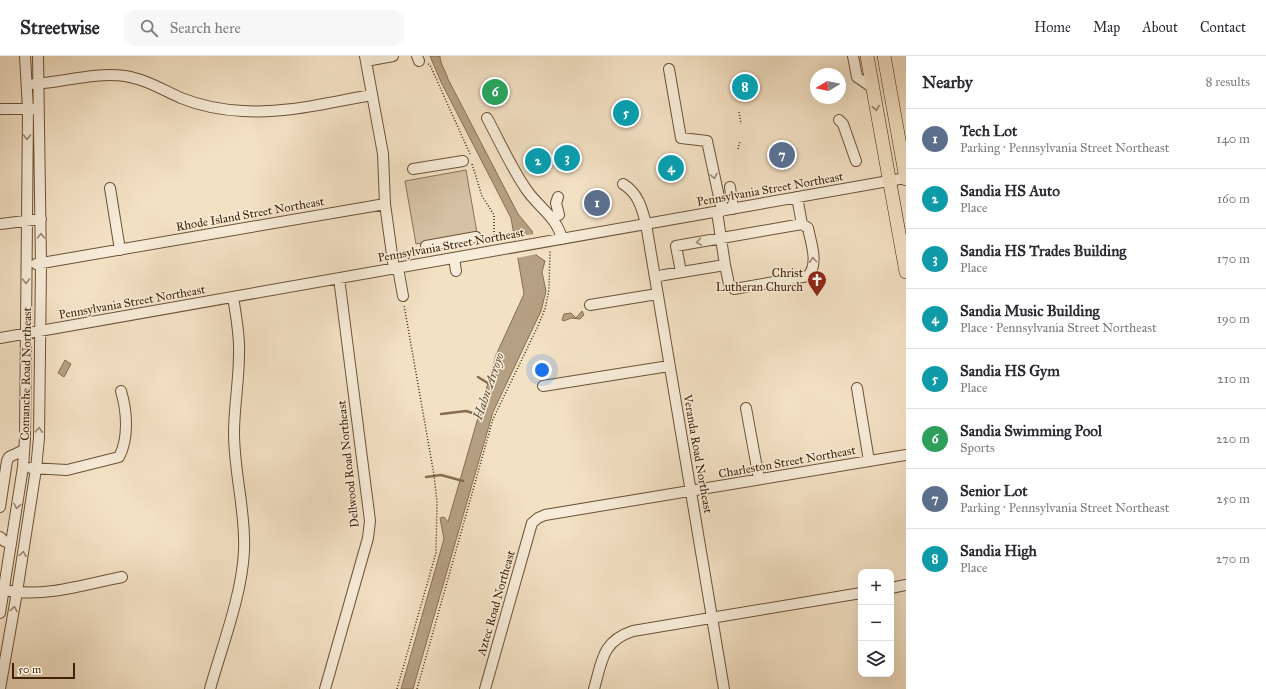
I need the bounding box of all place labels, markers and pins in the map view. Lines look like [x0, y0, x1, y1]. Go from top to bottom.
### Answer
pin: 8 [732, 72, 758, 102]
pin: 6 [482, 77, 508, 107]
pin: 5 [613, 98, 639, 128]
pin: 7 [769, 140, 795, 170]
pin: 3 [554, 143, 580, 173]
pin: 2 [525, 146, 551, 176]
pin: 4 [658, 153, 684, 183]
pin: 1 [584, 188, 610, 218]
place label: Christ Lutheran Church [716, 266, 804, 294]
church icon: Christ Lutheran Church [806, 269, 828, 297]

